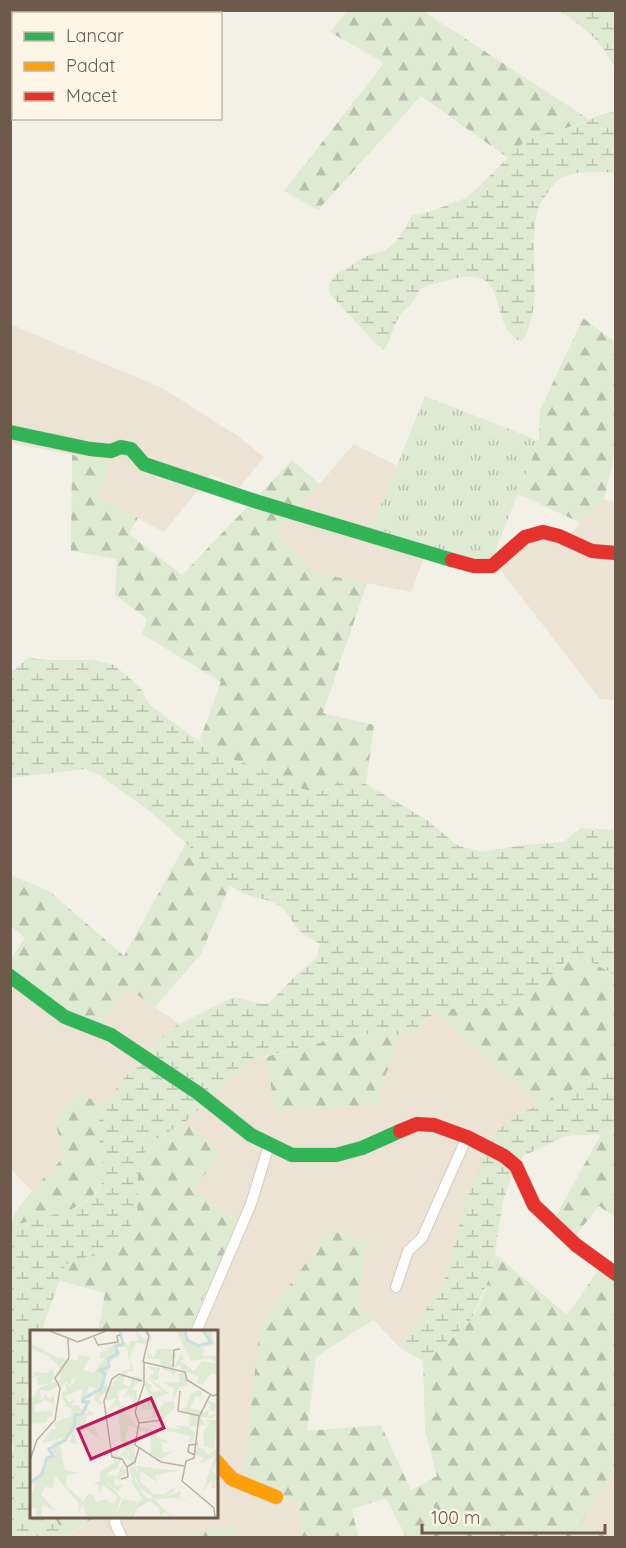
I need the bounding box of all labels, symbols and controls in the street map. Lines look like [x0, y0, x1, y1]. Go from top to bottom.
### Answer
legend [12, 12, 222, 120]
text: Lancar [66, 24, 124, 47]
text: Padat [66, 54, 115, 77]
text: Macet [66, 84, 117, 107]
inset map [30, 1330, 218, 1518]
scale bar [422, 1497, 605, 1535]
text: 100 m [431, 1506, 480, 1529]

